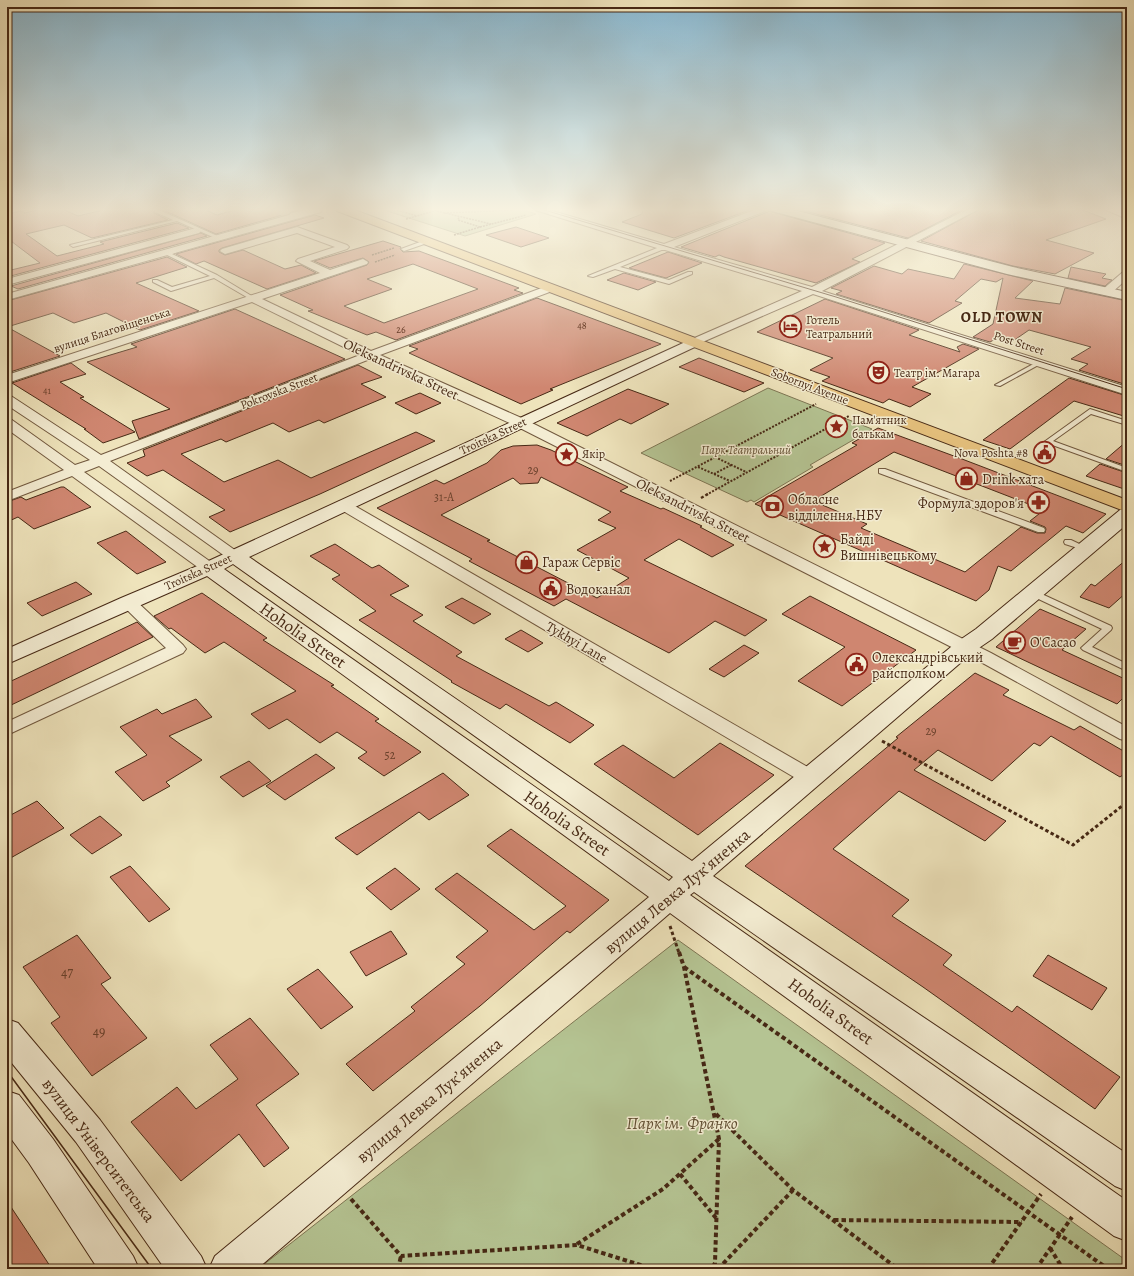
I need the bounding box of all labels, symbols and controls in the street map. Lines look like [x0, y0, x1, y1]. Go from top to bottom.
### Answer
street label: вулиця Благовіщенська [51, 303, 173, 356]
district label: OLD TOWN [961, 307, 1043, 327]
place label: Готель Театральний [806, 312, 872, 342]
hotel icon: Готель Театральний [777, 314, 803, 340]
house number: 48 [577, 319, 587, 332]
house number: 26 [396, 323, 406, 336]
street label: Post Street [991, 327, 1047, 359]
street label: Oleksandrivska Street [340, 334, 462, 405]
theatre icon: Театр ім. Магара [865, 360, 891, 386]
street label: Sobornyi Avenue [769, 364, 851, 408]
place label: Театр ім. Магара [894, 365, 980, 381]
street label: Pokrovska Street [238, 369, 320, 413]
house number: 41 [43, 384, 52, 397]
place label: Пам'ятник батькам [852, 412, 907, 442]
street label: Troitska Street [457, 414, 529, 458]
place icon: Пам'ятник батькам [824, 414, 850, 440]
public building icon: Nova Poshta #8 [1031, 440, 1057, 466]
place icon: Якір [553, 441, 579, 467]
park label: Парк Театральний [701, 442, 791, 458]
place label: Nova Poshta #8 [954, 445, 1028, 461]
place label: Якір [582, 446, 605, 462]
house number: 29 [527, 462, 539, 478]
shop icon: Drink хата [954, 466, 980, 492]
place label: Drink хата [982, 470, 1045, 489]
street label: Oleksandrivska Street [633, 474, 753, 548]
house number: 31-А [434, 489, 455, 505]
place label: Обласне відділення НБУ [788, 490, 882, 525]
pharmacy icon: Формула здоров'я [1026, 490, 1052, 516]
bank icon: Обласне відділення НБУ [759, 494, 785, 520]
place label: Формула здоров'я [918, 494, 1024, 513]
place label: Байді Вишнівецькому [840, 530, 937, 565]
place icon: Байді Вишнівецькому [812, 534, 838, 560]
shop icon: Гараж Сервіс [513, 549, 539, 575]
street label: Troitska Street [162, 550, 234, 594]
place label: Гараж Сервіс [542, 553, 621, 572]
public building icon: Водоканал [538, 576, 564, 602]
place label: Водоканал [566, 580, 630, 599]
street label: Hoholia Street [255, 597, 351, 674]
street label: Tykhyi Lane [543, 617, 611, 668]
cafe icon: O'Cacao [1002, 629, 1028, 655]
place label: O'Cacao [1030, 633, 1076, 652]
place label: Олександрівський райсполком [872, 648, 983, 683]
public building icon: Олександрівський райсполком [844, 652, 870, 678]
house number: 29 [925, 723, 937, 739]
house number: 52 [385, 747, 396, 763]
street label: Hoholia Street [519, 785, 615, 862]
street label: вулиця Левка Лукʼяненка [600, 823, 755, 959]
house number: 47 [61, 963, 73, 982]
street label: Hoholia Street [783, 973, 878, 1050]
house number: 49 [93, 1022, 105, 1041]
street label: вулиця Левка Лукʼяненка [352, 1032, 507, 1168]
street label: вулиця Університетська [37, 1073, 161, 1227]
park label: Парк ім. Франко [626, 1112, 738, 1135]

